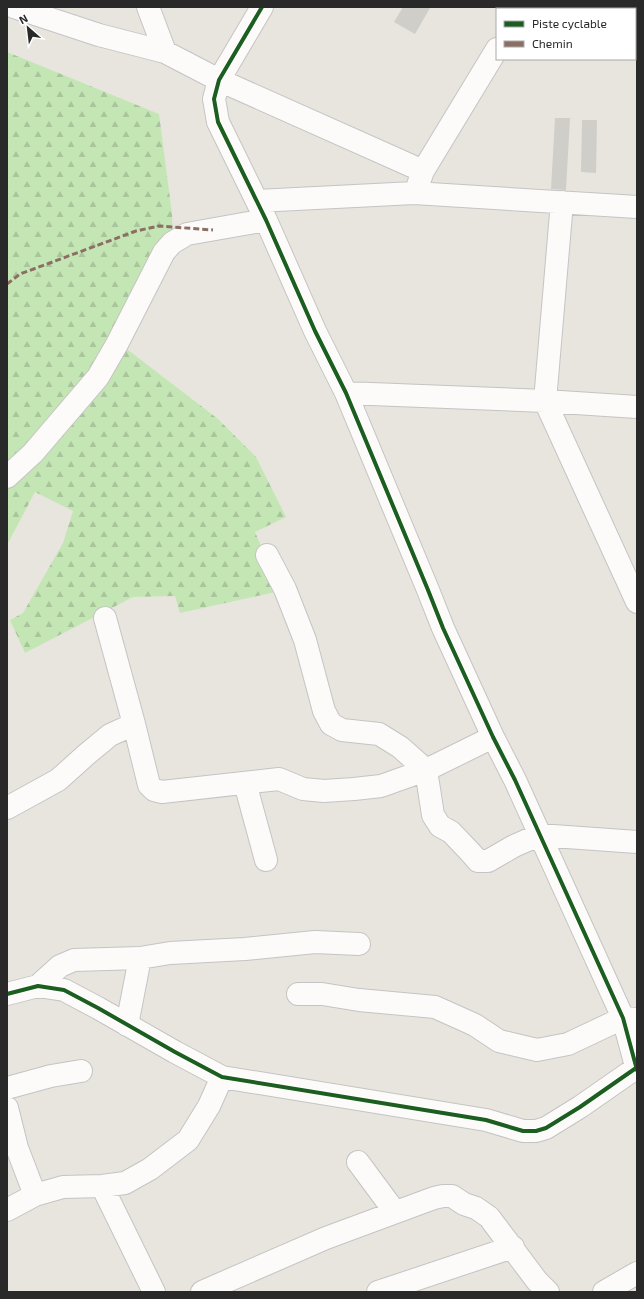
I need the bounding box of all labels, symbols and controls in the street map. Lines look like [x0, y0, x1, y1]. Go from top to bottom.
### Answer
north arrow [8, 8, 48, 48]
legend [496, 8, 636, 60]
text: N [17, 11, 30, 26]
text: Piste cyclable [532, 16, 607, 30]
text: Chemin [532, 36, 573, 50]

